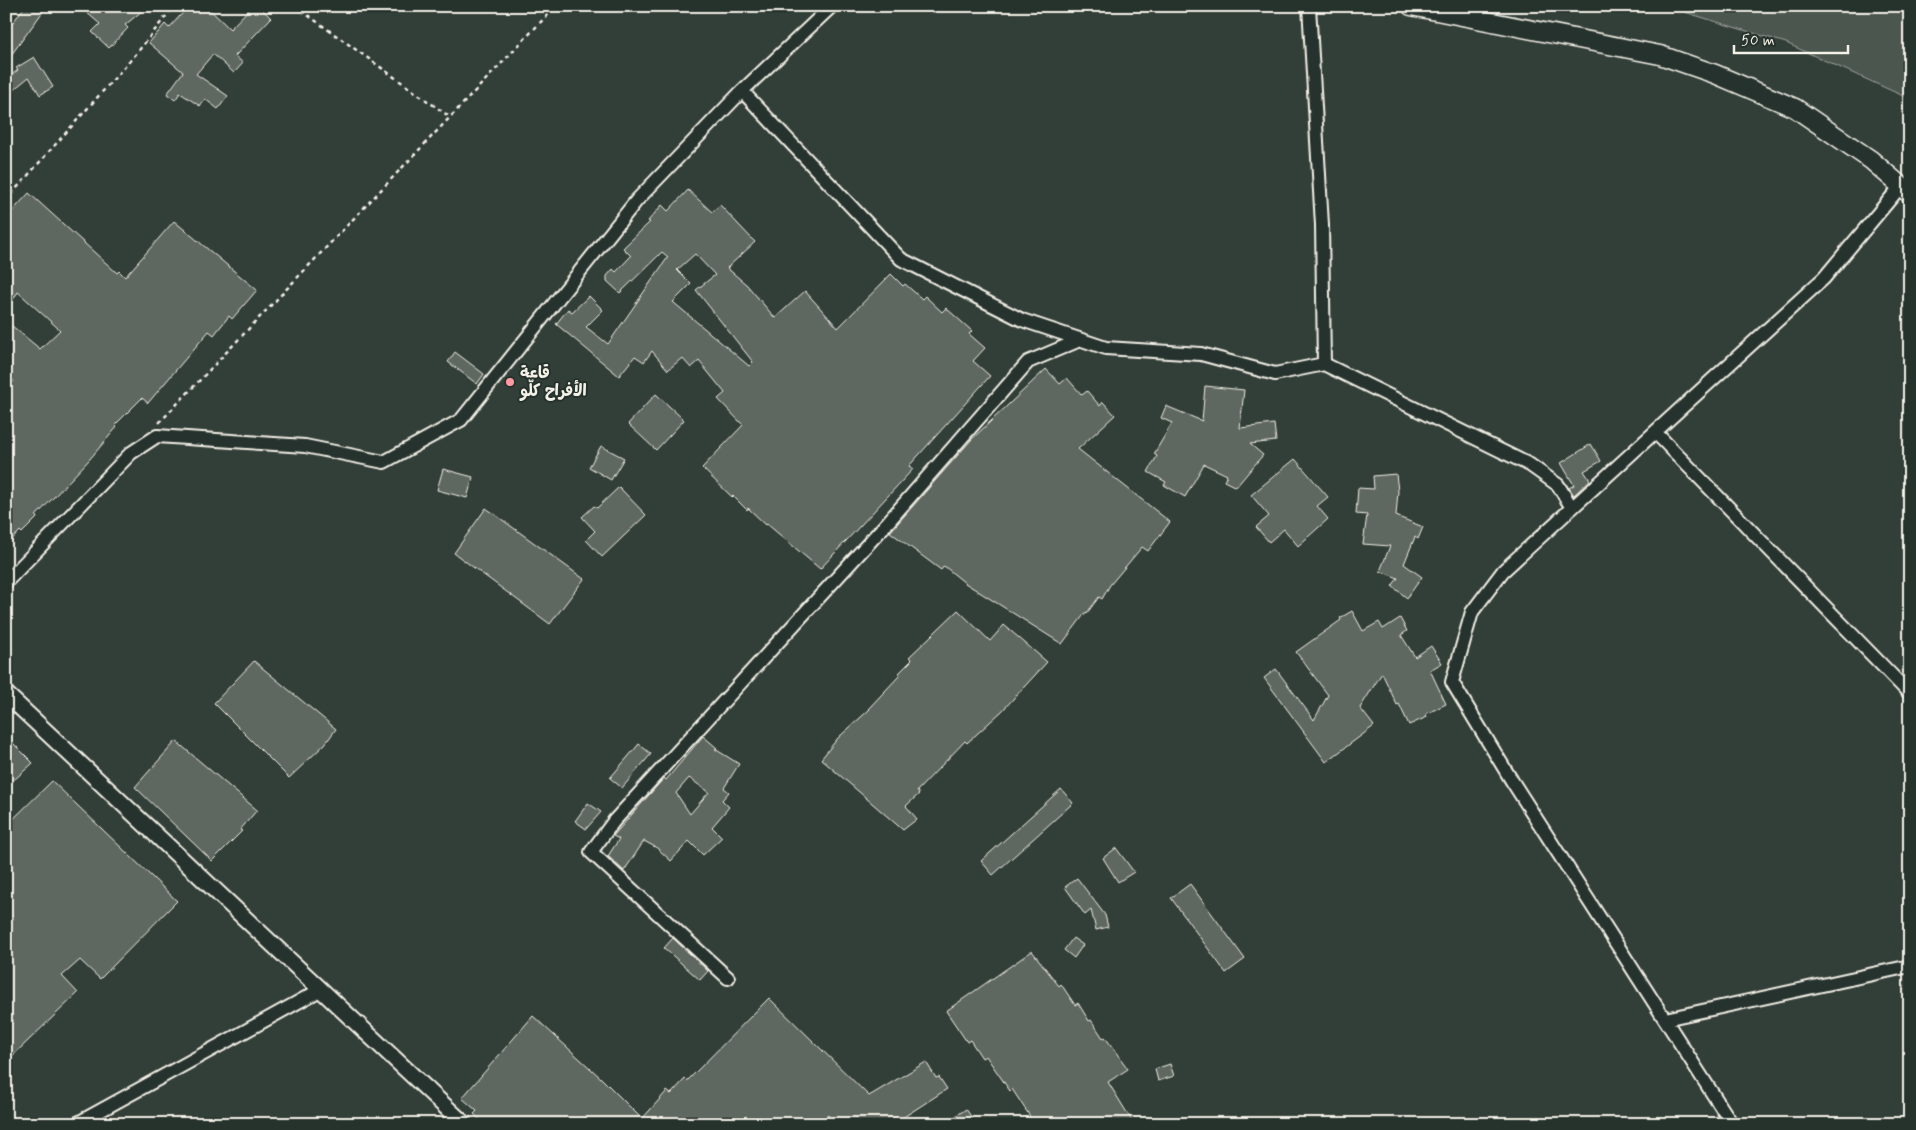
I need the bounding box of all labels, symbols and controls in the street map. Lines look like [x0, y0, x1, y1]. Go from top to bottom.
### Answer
scale bar [1734, 22, 1847, 54]
text: 50 m [1741, 31, 1775, 51]
place label: قاعة الأفراح كلّو [519, 363, 587, 402]
marker: قاعة الأفراح كلّو [504, 376, 516, 388]

